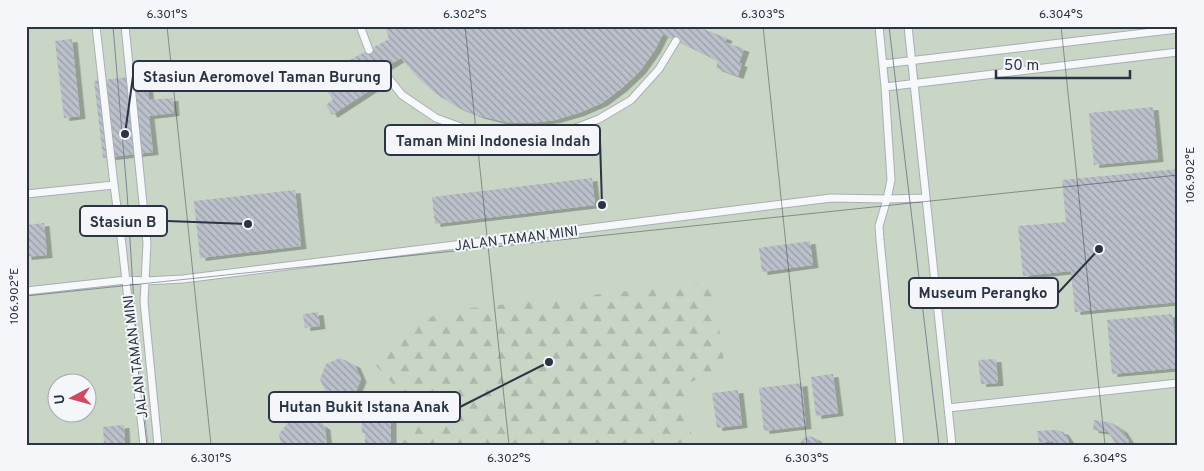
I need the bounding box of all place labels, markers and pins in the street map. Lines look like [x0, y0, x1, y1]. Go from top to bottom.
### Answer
callout: Stasiun Aeromovel Taman Burung [133, 61, 391, 91]
callout: Taman Mini Indonesia Indah [385, 125, 600, 155]
callout: Stasiun B [80, 206, 167, 236]
callout: Museum Perangko [909, 278, 1058, 308]
callout: Hutan Bukit Istana Anak [269, 392, 460, 422]

